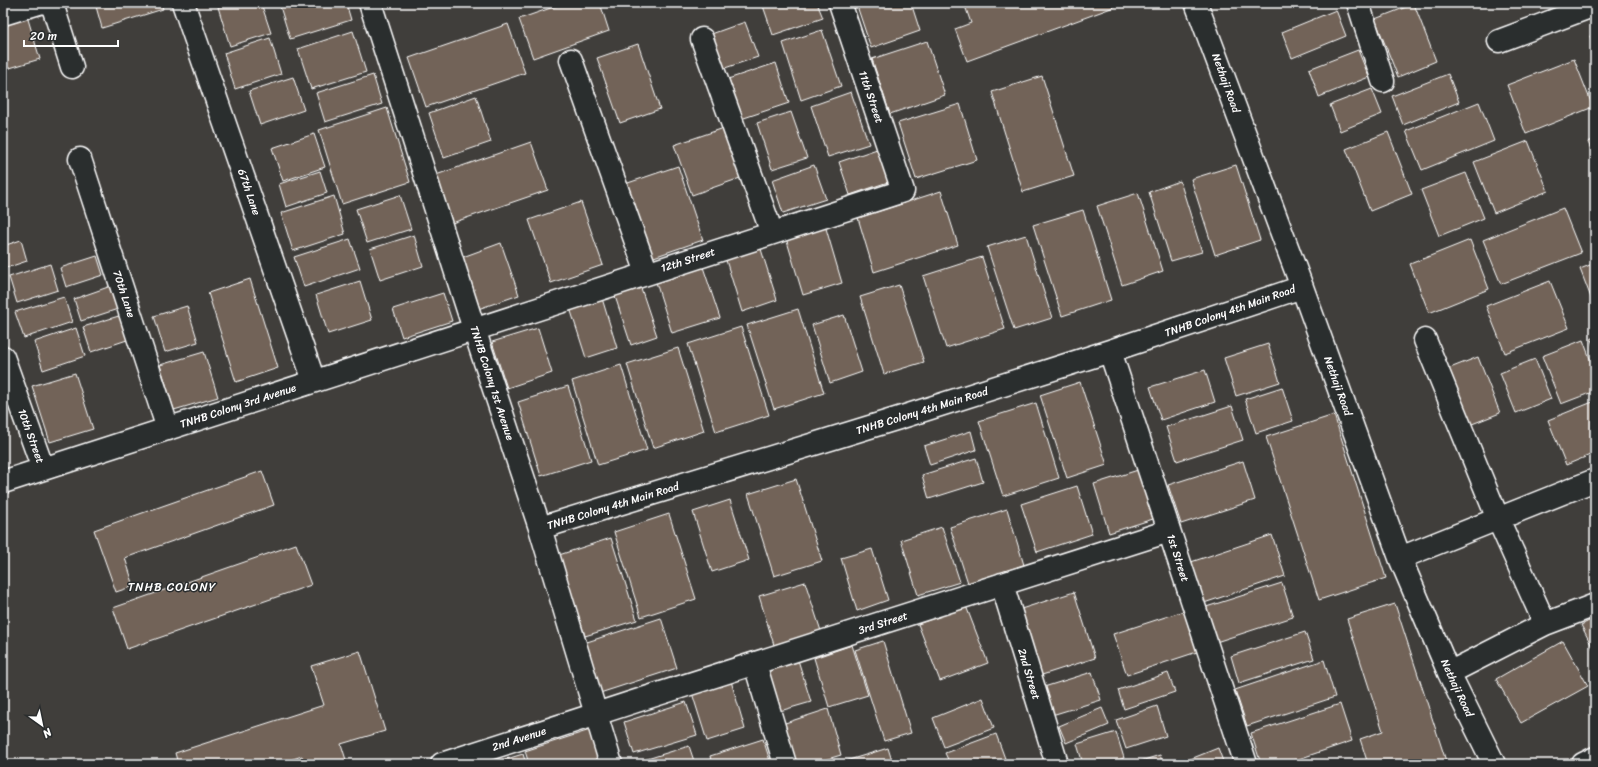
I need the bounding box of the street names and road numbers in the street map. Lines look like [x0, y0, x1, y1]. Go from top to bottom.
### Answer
street label: Nethaji Road [1206, 51, 1246, 117]
street label: 11th Street [853, 68, 889, 126]
street label: 67th Lane [232, 166, 266, 218]
street label: 12th Street [658, 242, 718, 278]
street label: 70th Lane [107, 268, 141, 321]
street label: TNHB Colony 4th Main Road [1162, 279, 1299, 342]
street label: TNHB Colony 1st Avenue [464, 323, 520, 443]
street label: Nethaji Road [1318, 354, 1358, 420]
street label: TNHB Colony 3rd Avenue [177, 378, 299, 434]
street label: TNHB Colony 4th Main Road [854, 382, 992, 440]
street label: 10th Street [12, 406, 50, 466]
street label: TNHB Colony 4th Main Road [545, 477, 683, 535]
street label: 1st Street [1161, 532, 1195, 585]
street label: 3rd Street [856, 606, 910, 640]
street label: 2nd Street [1012, 646, 1046, 702]
street label: Nethaji Road [1435, 656, 1479, 721]
street label: 2nd Avenue [489, 721, 549, 757]

